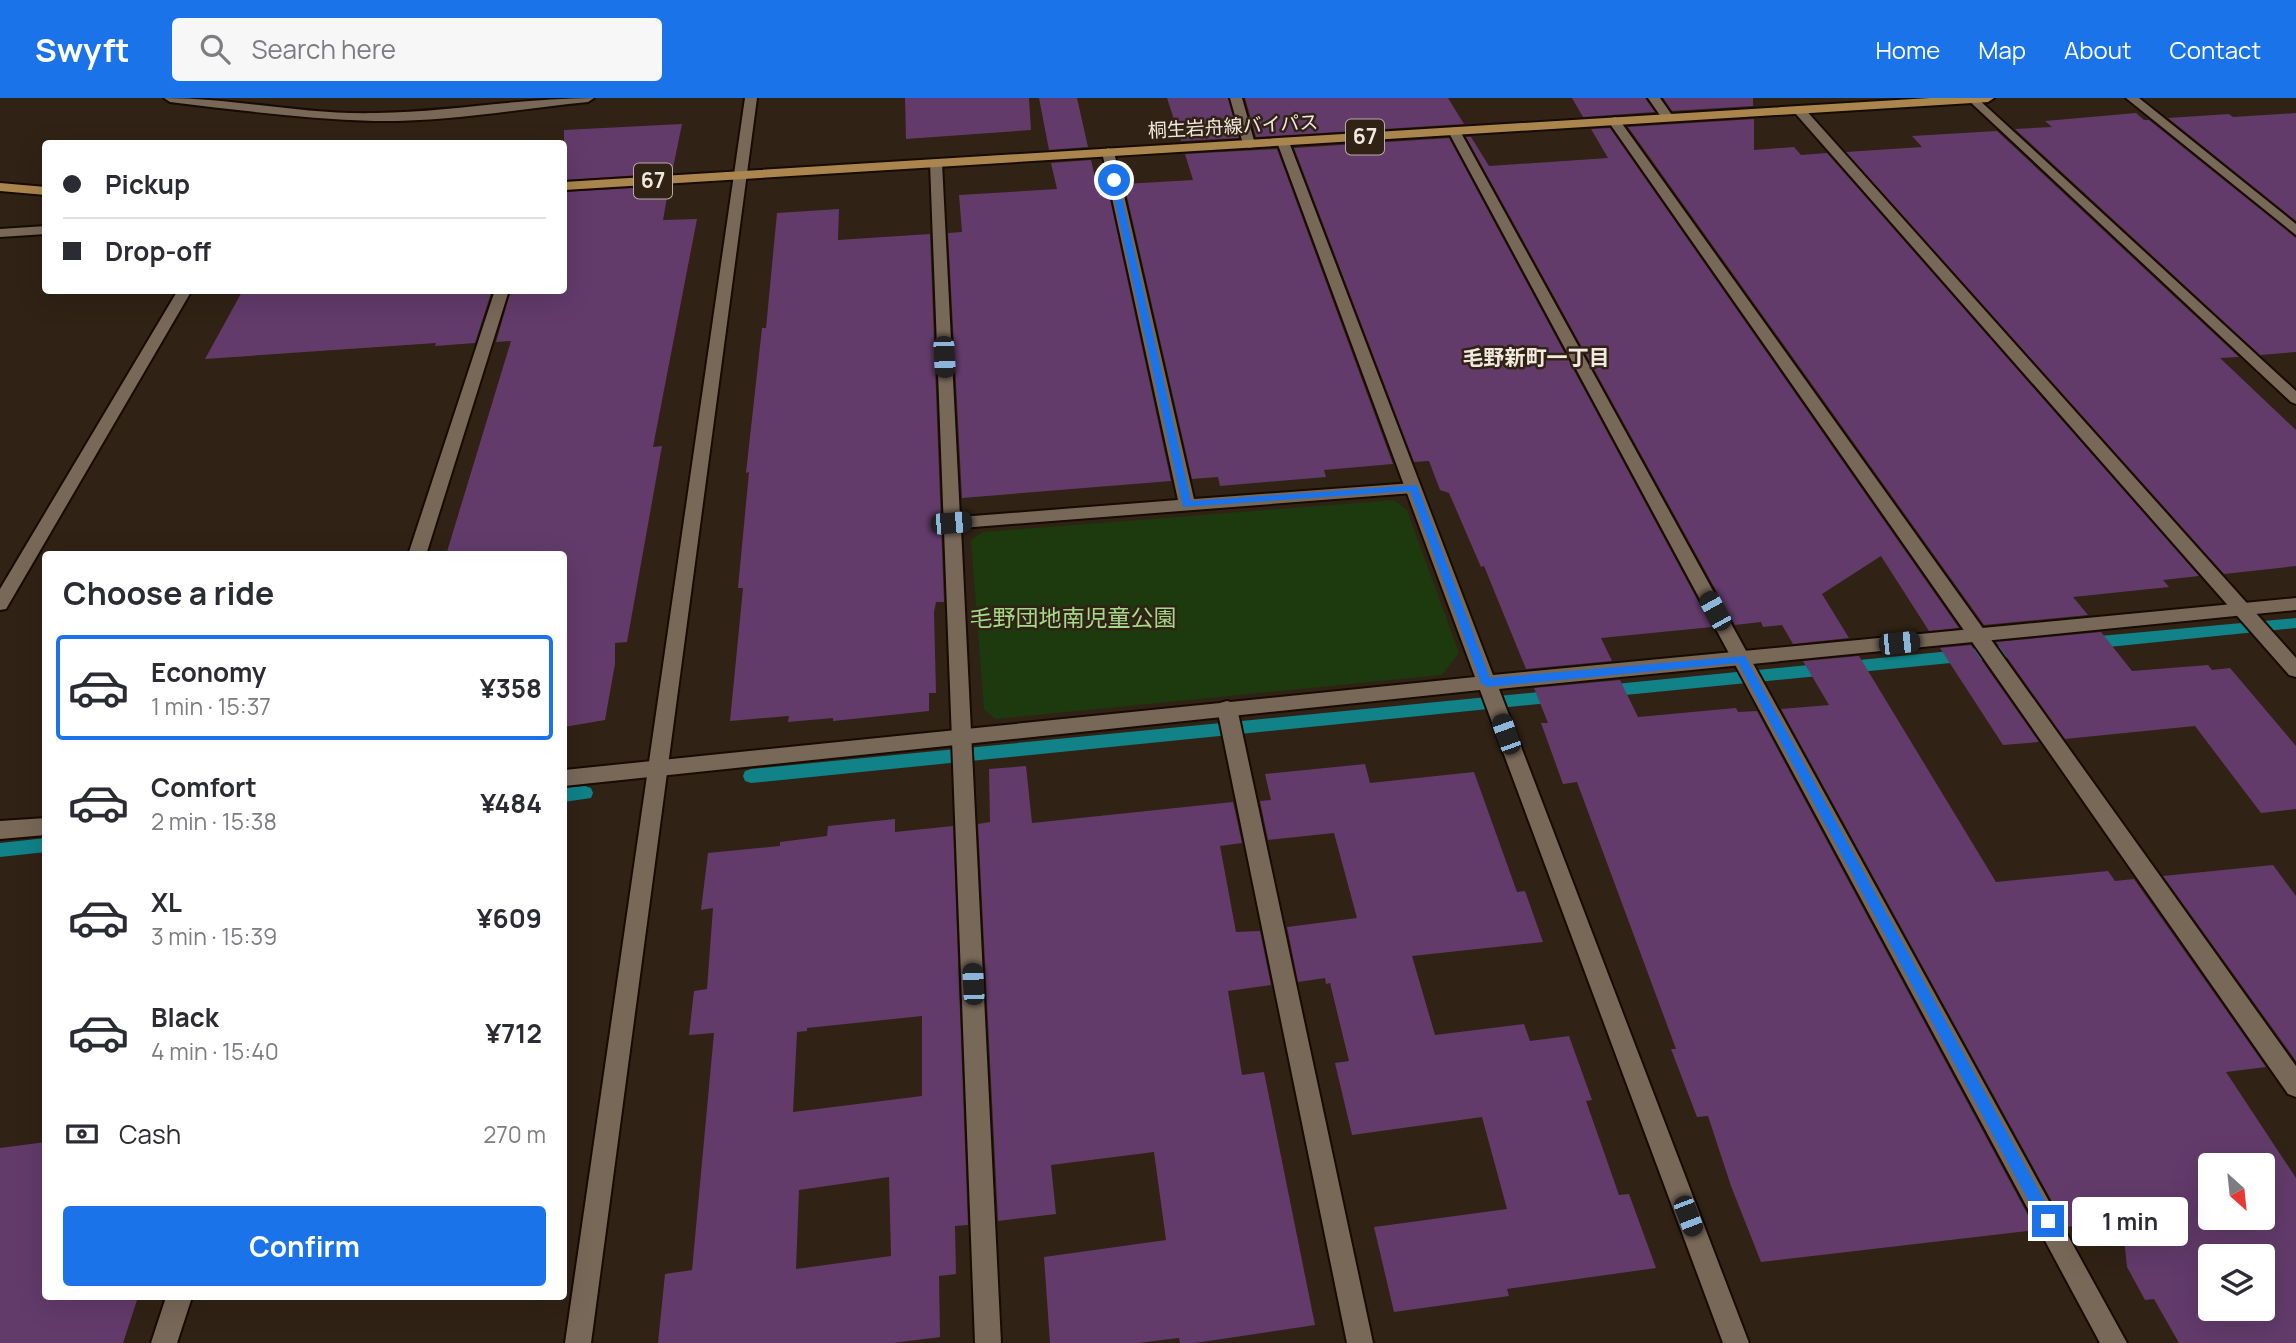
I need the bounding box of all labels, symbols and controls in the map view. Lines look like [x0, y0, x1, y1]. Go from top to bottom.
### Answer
search box [172, 18, 662, 81]
text: Swyft [35, 27, 130, 72]
icon: search [196, 30, 234, 68]
text: Search here [252, 31, 396, 67]
text: Home [1875, 33, 1940, 66]
text: Map [1978, 33, 2026, 66]
text: About [2064, 33, 2132, 66]
text: Contact [2170, 33, 2261, 66]
street label: 桐生岩舟線バイパス [1147, 109, 1319, 143]
road number: 67 [1346, 120, 1384, 154]
road number: 67 [634, 164, 672, 198]
route start [1098, 164, 1130, 196]
text: Pickup [105, 166, 190, 202]
text: Drop-off [105, 233, 211, 269]
car [933, 335, 956, 379]
district label: 毛野新町一丁目 [1463, 343, 1610, 371]
car [930, 511, 973, 535]
text: Choose a ride [63, 571, 274, 615]
car [1696, 588, 1735, 634]
park label: 毛野団地南児童公園 [970, 601, 1177, 633]
car [1878, 630, 1921, 656]
text: Economy [151, 654, 266, 690]
icon: car [67, 656, 130, 719]
text: ¥358 [480, 670, 542, 706]
text: 1 min · 15:37 [151, 690, 271, 722]
car [1489, 711, 1524, 757]
text: Comfort [151, 769, 257, 805]
icon: car [67, 771, 130, 834]
text: ¥484 [480, 785, 542, 821]
text: 2 min · 15:38 [151, 805, 277, 837]
text: XL [151, 884, 182, 920]
icon: car [67, 886, 130, 949]
text: ¥609 [477, 900, 542, 936]
text: 3 min · 15:39 [151, 920, 277, 952]
car [962, 962, 985, 1006]
text: Black [151, 999, 219, 1035]
icon: car [67, 1001, 130, 1064]
text: ¥712 [485, 1015, 542, 1051]
text: 4 min · 15:40 [151, 1035, 279, 1067]
icon: cash [63, 1115, 101, 1153]
text: Cash [119, 1116, 181, 1152]
text: 270 m [483, 1118, 546, 1150]
north arrow [2198, 1153, 2275, 1230]
map controls [2198, 1153, 2275, 1321]
car [1671, 1193, 1706, 1239]
callout: 1 min [2072, 1196, 2188, 1246]
route end [2032, 1205, 2064, 1237]
text: 1 min [2102, 1205, 2158, 1237]
button: Confirm [63, 1206, 546, 1286]
button: layers [2198, 1244, 2275, 1321]

